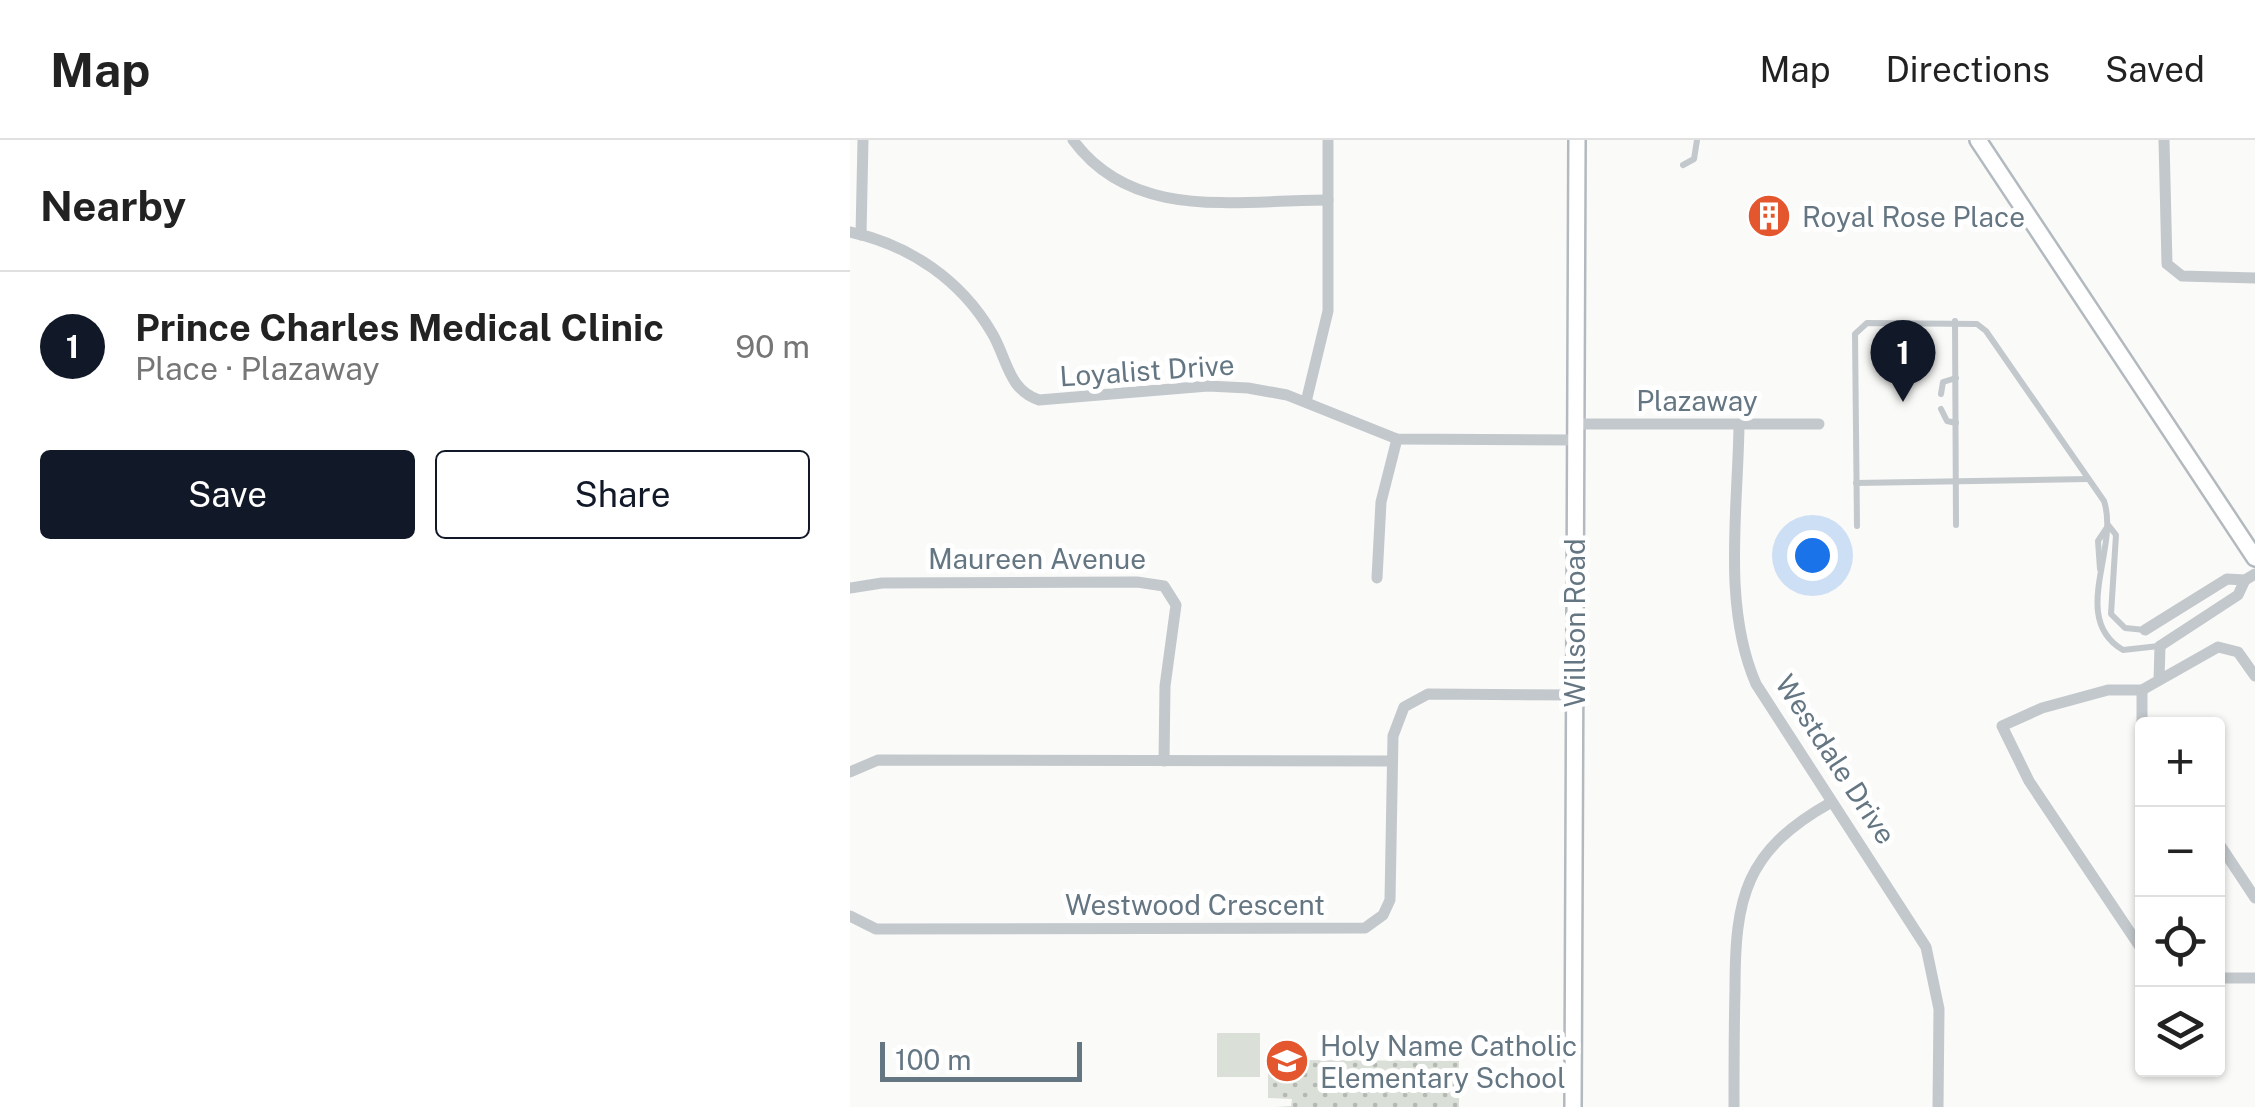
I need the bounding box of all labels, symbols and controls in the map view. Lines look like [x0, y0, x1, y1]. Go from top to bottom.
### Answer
text: Map [50, 41, 150, 98]
text: Map [1759, 49, 1830, 90]
text: Directions [1885, 49, 2050, 90]
text: Saved [2105, 49, 2205, 90]
text: Nearby [40, 181, 186, 230]
building icon: Royal Rose Place [1746, 193, 1792, 239]
place label: Royal Rose Place [1802, 200, 2025, 233]
text: Prince Charles Medical Clinic [135, 305, 664, 350]
pin: 1 [1870, 320, 1936, 402]
text: 1 [66, 328, 79, 365]
text: 90 m [735, 328, 810, 365]
street label: Loyalist Drive [1058, 347, 1236, 393]
text: Place · Plazaway [135, 350, 380, 387]
street label: Plazaway [1636, 384, 1758, 417]
button: Save [40, 450, 415, 539]
button: Share [435, 450, 810, 539]
your location [1787, 530, 1838, 581]
street label: Willson Road [1558, 538, 1591, 708]
street label: Maureen Avenue [928, 542, 1146, 575]
street label: Westdale Drive [1769, 668, 1903, 850]
map controls [2135, 717, 2225, 1077]
button: + [2135, 717, 2225, 807]
button: − [2135, 807, 2225, 897]
street label: Westwood Crescent [1065, 888, 1325, 921]
button: locate [2135, 897, 2225, 987]
button: layers [2135, 987, 2225, 1077]
place label: Holy Name Catholic Elementary School [1320, 1029, 1577, 1094]
scale bar [880, 1037, 1082, 1082]
school or university icon: Holy Name Catholic Elementary School [1264, 1038, 1310, 1084]
text: 100 m [895, 1043, 972, 1076]

